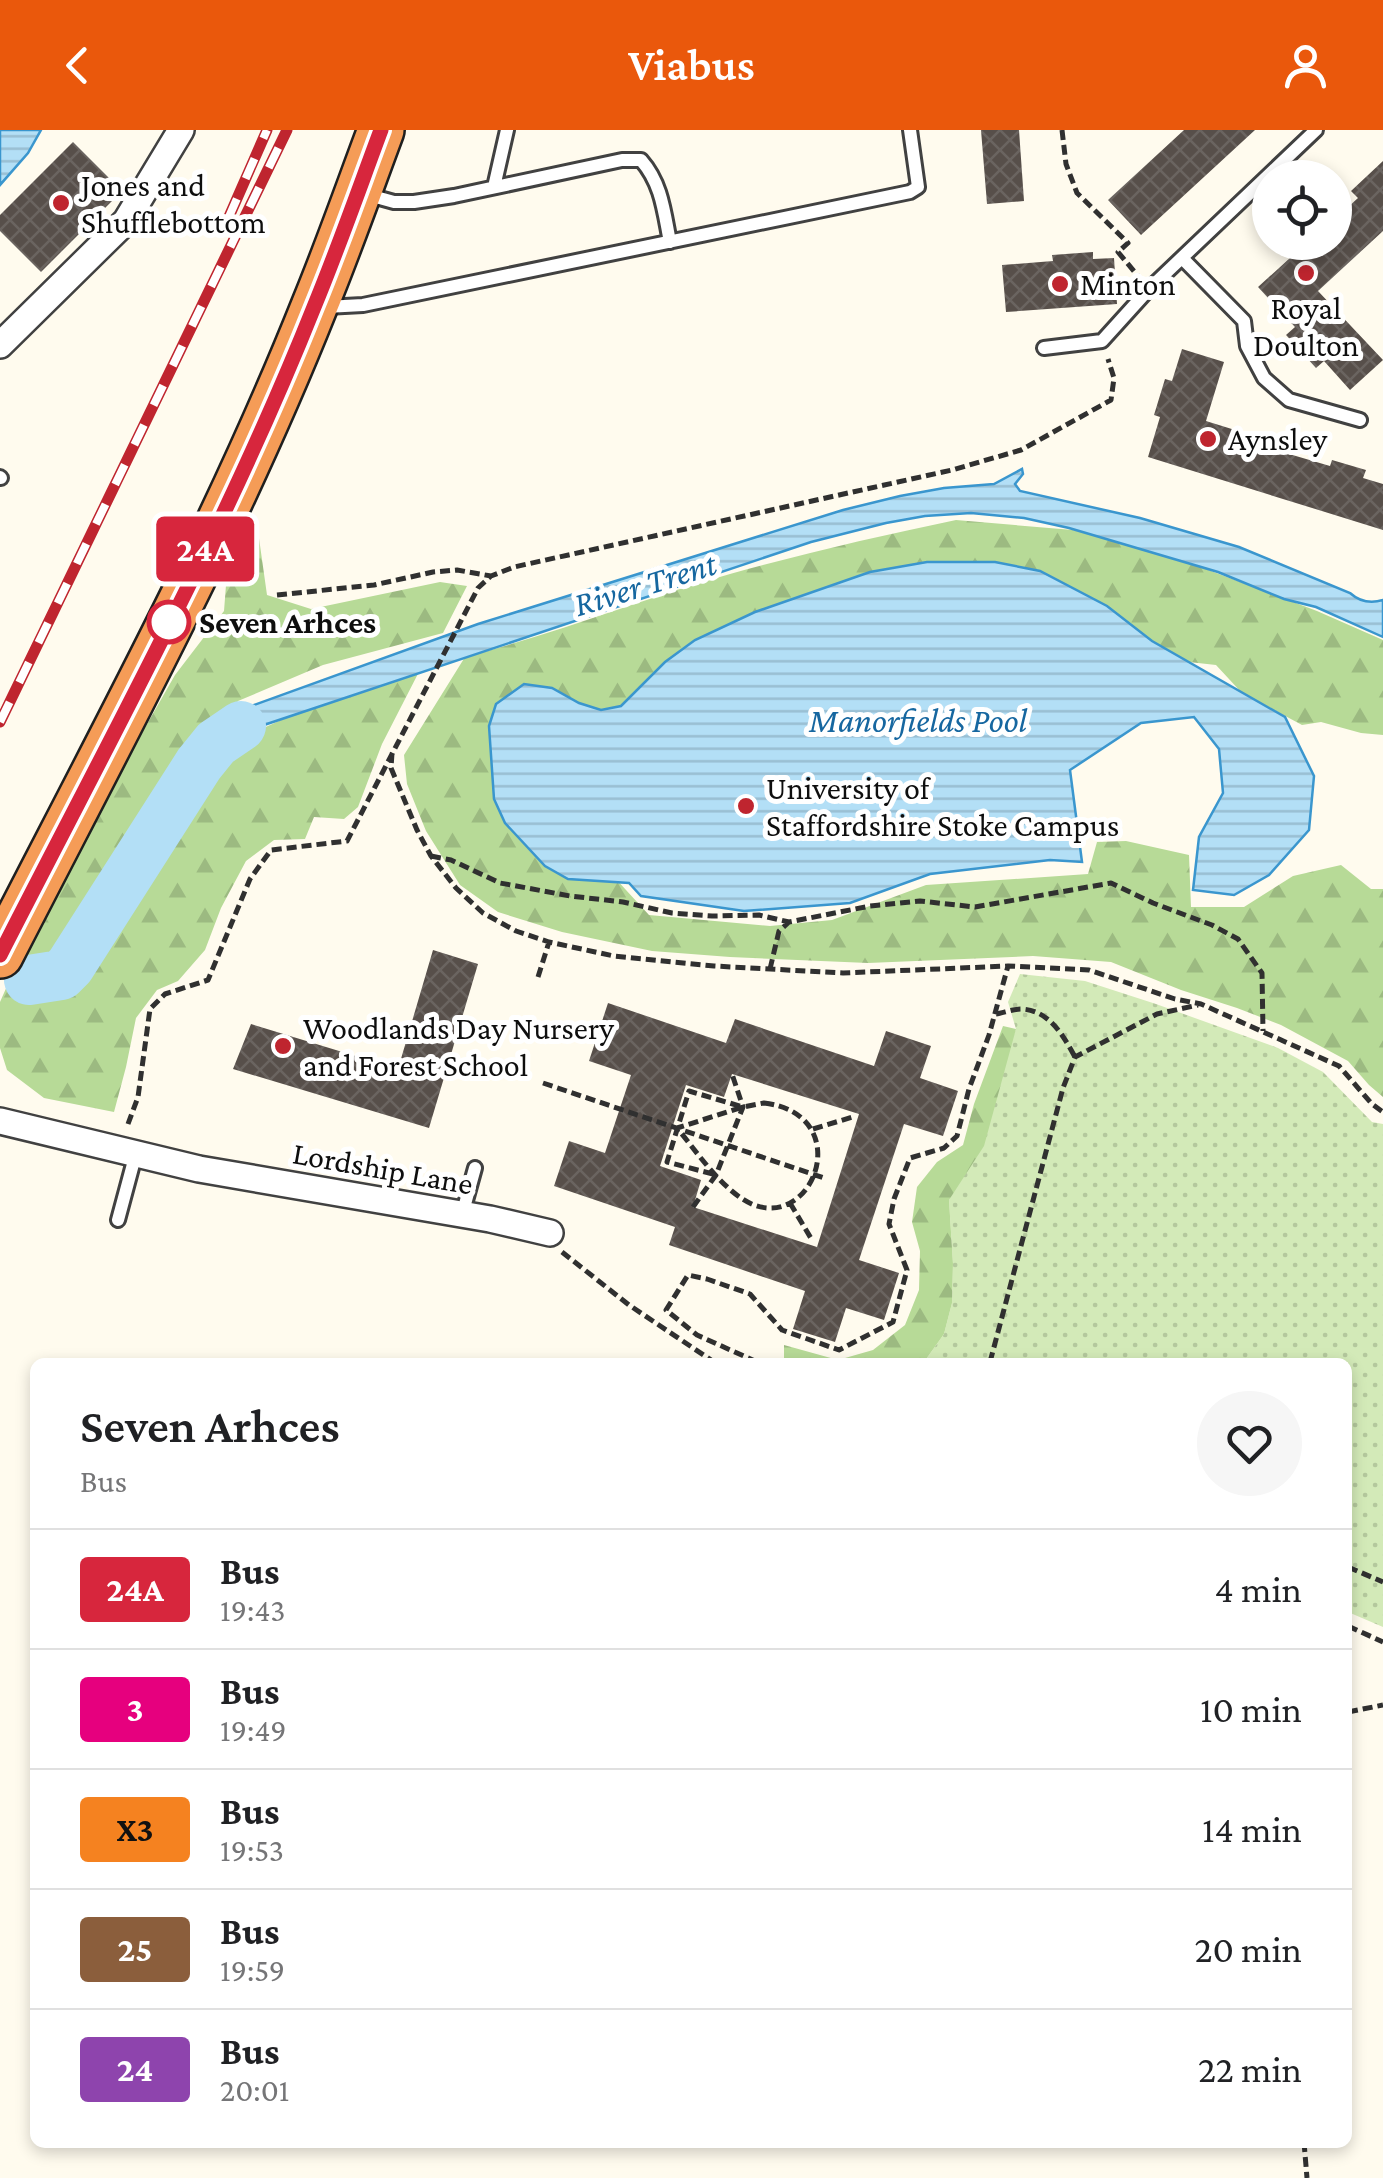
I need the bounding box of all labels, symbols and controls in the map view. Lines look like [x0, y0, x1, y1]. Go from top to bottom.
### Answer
icon: back [50, 38, 105, 93]
icon: person [1278, 38, 1333, 93]
text: Viabus [628, 40, 755, 90]
map controls [1252, 160, 1352, 260]
button: locate [1252, 160, 1352, 260]
place label: Jones and Shufflebottom [78, 167, 266, 240]
marker: Jones and Shufflebottom [50, 192, 72, 214]
marker: Royal Doulton [1295, 262, 1317, 284]
place label: Minton [1080, 266, 1176, 302]
marker: Minton [1049, 273, 1071, 295]
place label: Royal Doulton [1253, 290, 1359, 363]
place label: Aynsley [1228, 421, 1327, 457]
marker: Aynsley [1197, 428, 1219, 450]
line badge: 24A [148, 516, 262, 582]
text: 24A [176, 530, 234, 569]
water label: River Trent [569, 544, 722, 624]
marker: Seven Arhces [148, 601, 190, 643]
place label: Seven Arhces [199, 604, 376, 640]
water label: Manorfields Pool [808, 701, 1028, 740]
place label: University of Staffordshire Stoke Campus [766, 770, 1119, 843]
marker: University of Staffordshire Stoke Campus [735, 795, 757, 817]
place label: Woodlands Day Nursery and Forest School [303, 1010, 614, 1083]
marker: Woodlands Day Nursery and Forest School [272, 1035, 294, 1057]
street label: Lordship Lane [290, 1134, 476, 1202]
button: heart [1197, 1391, 1302, 1496]
text: Seven Arhces [80, 1399, 340, 1452]
text: Bus [80, 1463, 127, 1499]
text: Bus [220, 1550, 279, 1592]
text: 4 min [1215, 1568, 1302, 1610]
text: 24A [106, 1570, 164, 1609]
text: 19:43 [220, 1592, 285, 1628]
text: Bus [220, 1670, 279, 1712]
text: 10 min [1200, 1688, 1302, 1730]
text: 3 [126, 1690, 144, 1729]
text: 19:49 [220, 1712, 286, 1748]
text: Bus [220, 1790, 279, 1832]
text: 14 min [1202, 1808, 1302, 1850]
text: X3 [116, 1810, 154, 1849]
text: 19:53 [220, 1832, 284, 1868]
text: Bus [220, 1910, 279, 1952]
text: 20 min [1194, 1928, 1302, 1970]
text: 25 [118, 1930, 153, 1969]
text: 19:59 [220, 1952, 285, 1988]
text: Bus [220, 2030, 279, 2072]
text: 22 min [1198, 2048, 1302, 2090]
text: 24 [117, 2050, 153, 2089]
text: 20:01 [220, 2072, 289, 2108]

